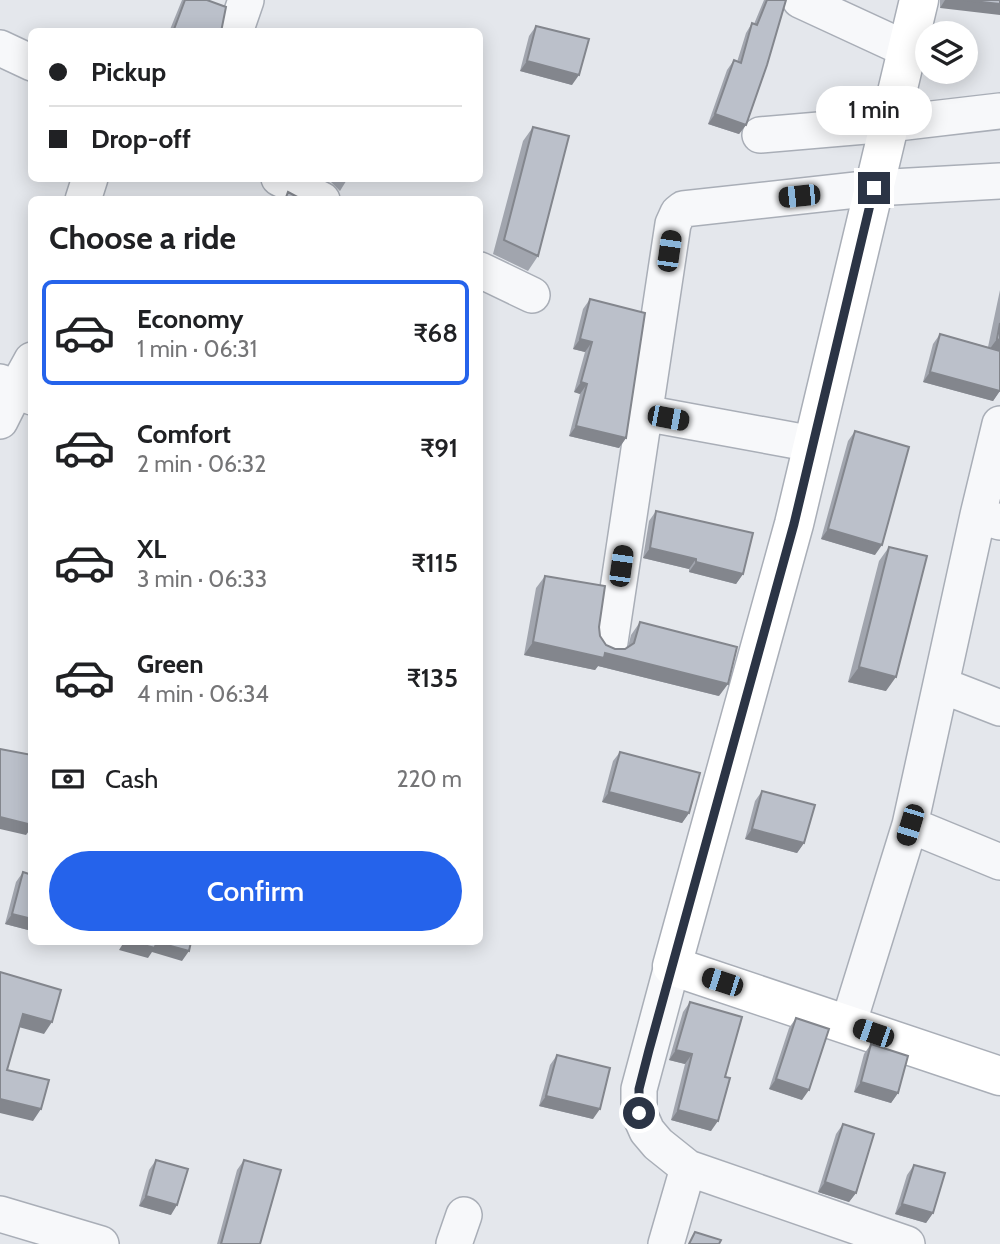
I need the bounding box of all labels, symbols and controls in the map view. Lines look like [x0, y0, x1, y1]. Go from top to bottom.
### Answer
map controls [915, 21, 978, 84]
button: layers [915, 21, 978, 84]
text: Pickup [91, 56, 166, 88]
callout: 1 min [816, 86, 932, 136]
text: 1 min [848, 96, 900, 124]
text: Drop-off [91, 123, 191, 155]
route end [858, 172, 890, 204]
car [778, 183, 821, 209]
text: Choose a ride [49, 218, 236, 257]
car [656, 229, 683, 273]
icon: car [53, 301, 116, 364]
text: Economy [137, 303, 243, 335]
text: ₹68 [414, 317, 458, 349]
text: 1 min · 06:31 [137, 335, 257, 363]
car [646, 404, 691, 432]
icon: car [53, 416, 116, 479]
text: Comfort [137, 418, 231, 450]
text: ₹91 [420, 432, 458, 464]
text: 2 min · 06:32 [137, 450, 266, 478]
icon: car [53, 531, 116, 594]
text: XL [137, 533, 166, 565]
car [608, 544, 635, 588]
text: ₹115 [412, 547, 458, 579]
text: 3 min · 06:33 [137, 565, 267, 593]
icon: car [53, 646, 116, 709]
text: Green [137, 648, 204, 680]
text: ₹135 [407, 662, 458, 694]
text: 4 min · 06:34 [137, 680, 269, 708]
icon: cash [49, 760, 87, 798]
text: Cash [105, 763, 158, 795]
text: 220 m [396, 765, 462, 793]
car [894, 802, 927, 848]
button: Confirm [49, 851, 462, 931]
car [699, 966, 746, 998]
car [850, 1016, 897, 1050]
route start [623, 1097, 655, 1129]

